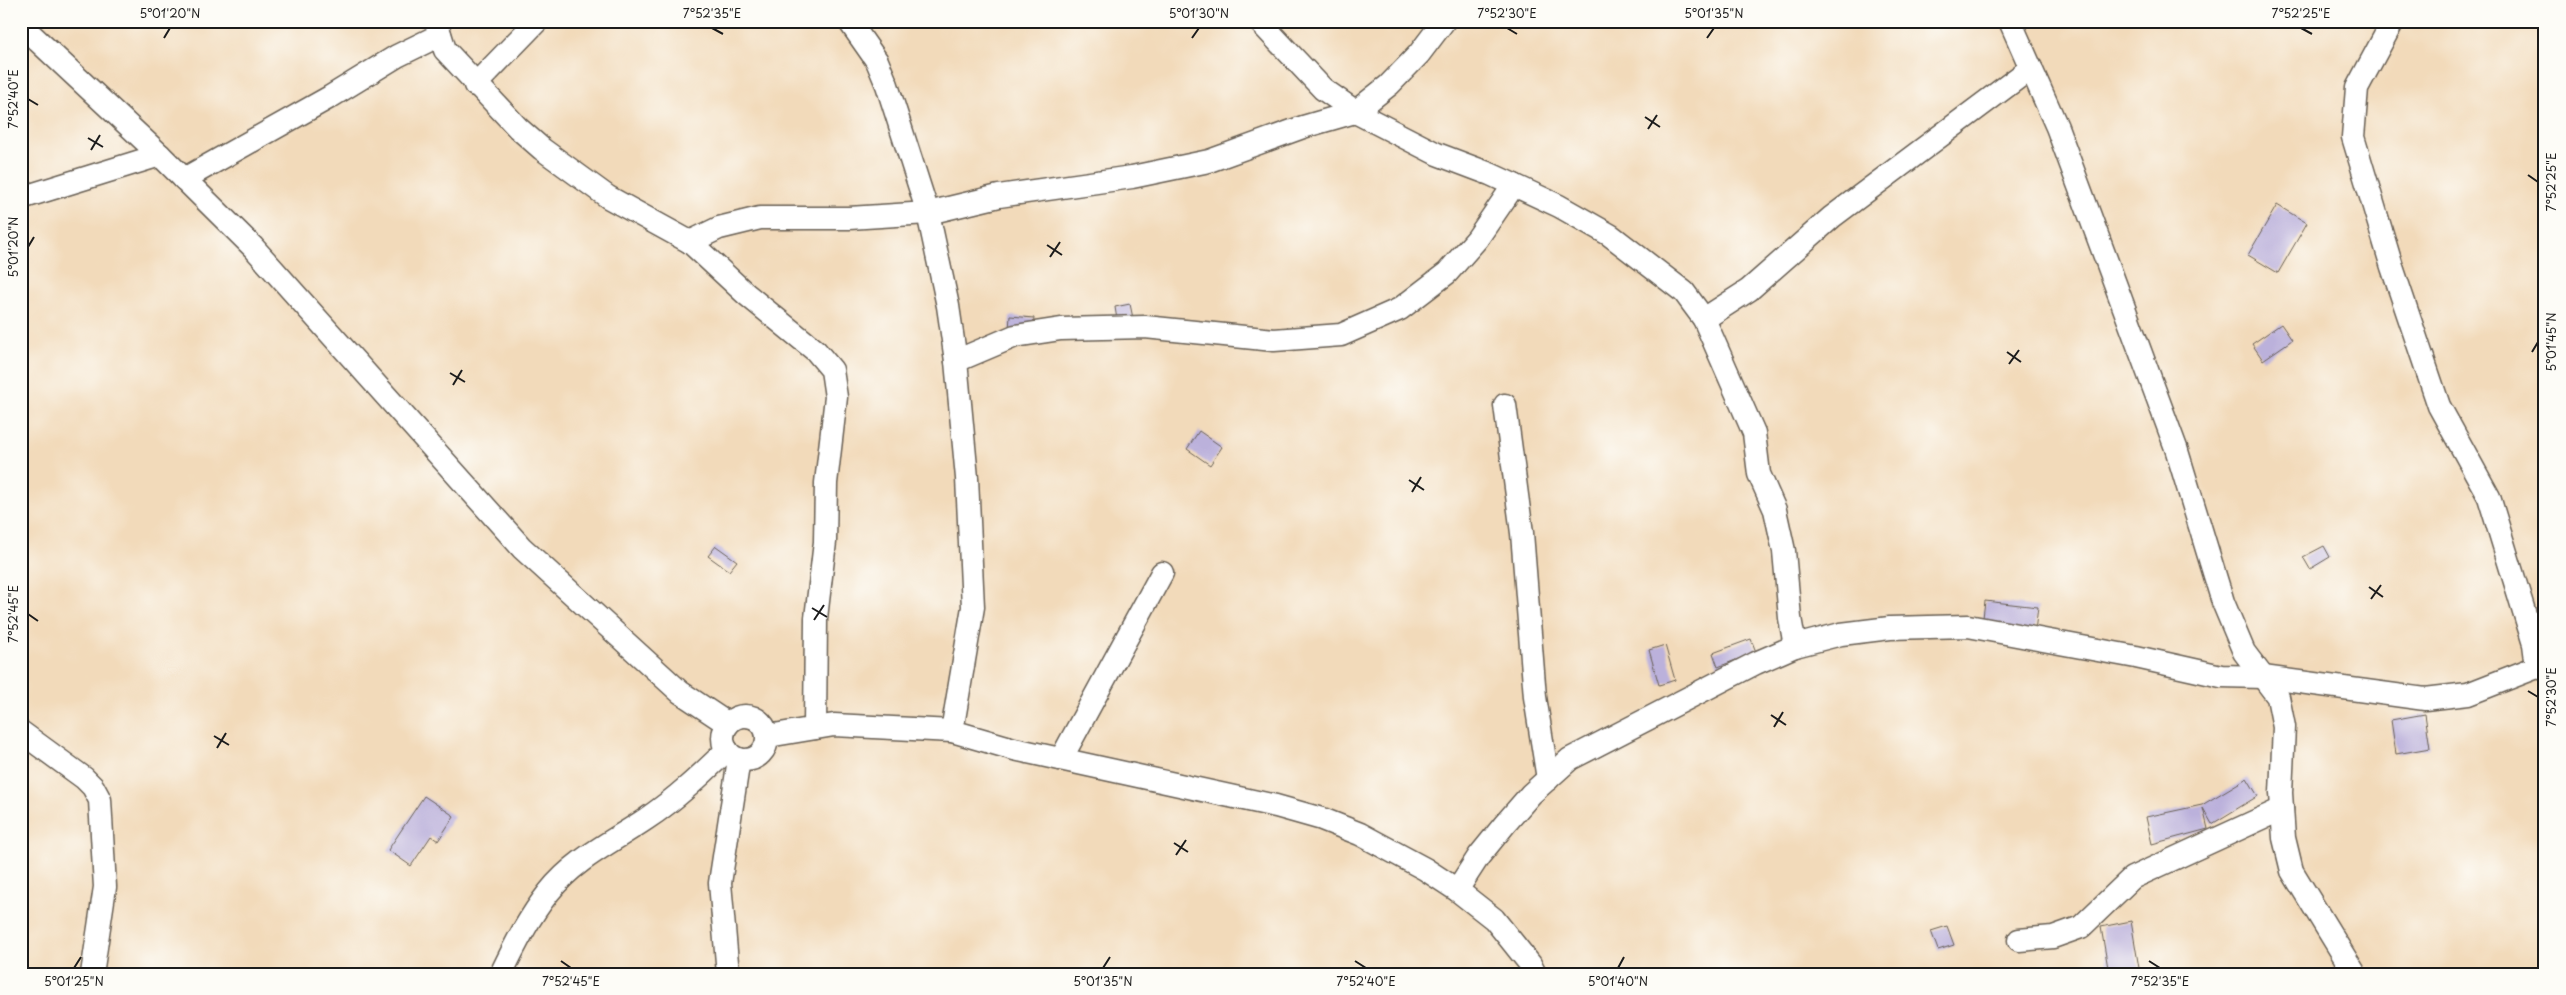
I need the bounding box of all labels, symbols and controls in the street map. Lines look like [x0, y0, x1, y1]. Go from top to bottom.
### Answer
text: 5°01'20"N [140, 4, 200, 22]
text: 7°52'35"E [683, 4, 741, 22]
text: 5°01'30"N [1169, 4, 1229, 22]
text: 7°52'30"E [1477, 4, 1537, 22]
text: 5°01'35"N [1684, 4, 1744, 22]
text: 7°52'25"E [2271, 4, 2331, 22]
text: 7°52'40"E [4, 69, 22, 129]
text: 7°52'25"E [2542, 152, 2560, 212]
text: 5°01'20"N [4, 217, 22, 277]
text: 5°01'45"N [2542, 312, 2560, 372]
text: 7°52'45"E [4, 585, 22, 643]
text: 7°52'30"E [2542, 667, 2560, 727]
text: 5°01'25"N [44, 972, 104, 990]
text: 7°52'45"E [542, 972, 600, 990]
text: 5°01'35"N [1073, 972, 1133, 990]
text: 7°52'40"E [1336, 972, 1396, 990]
text: 5°01'40"N [1588, 972, 1648, 990]
text: 7°52'35"E [2131, 972, 2189, 990]

